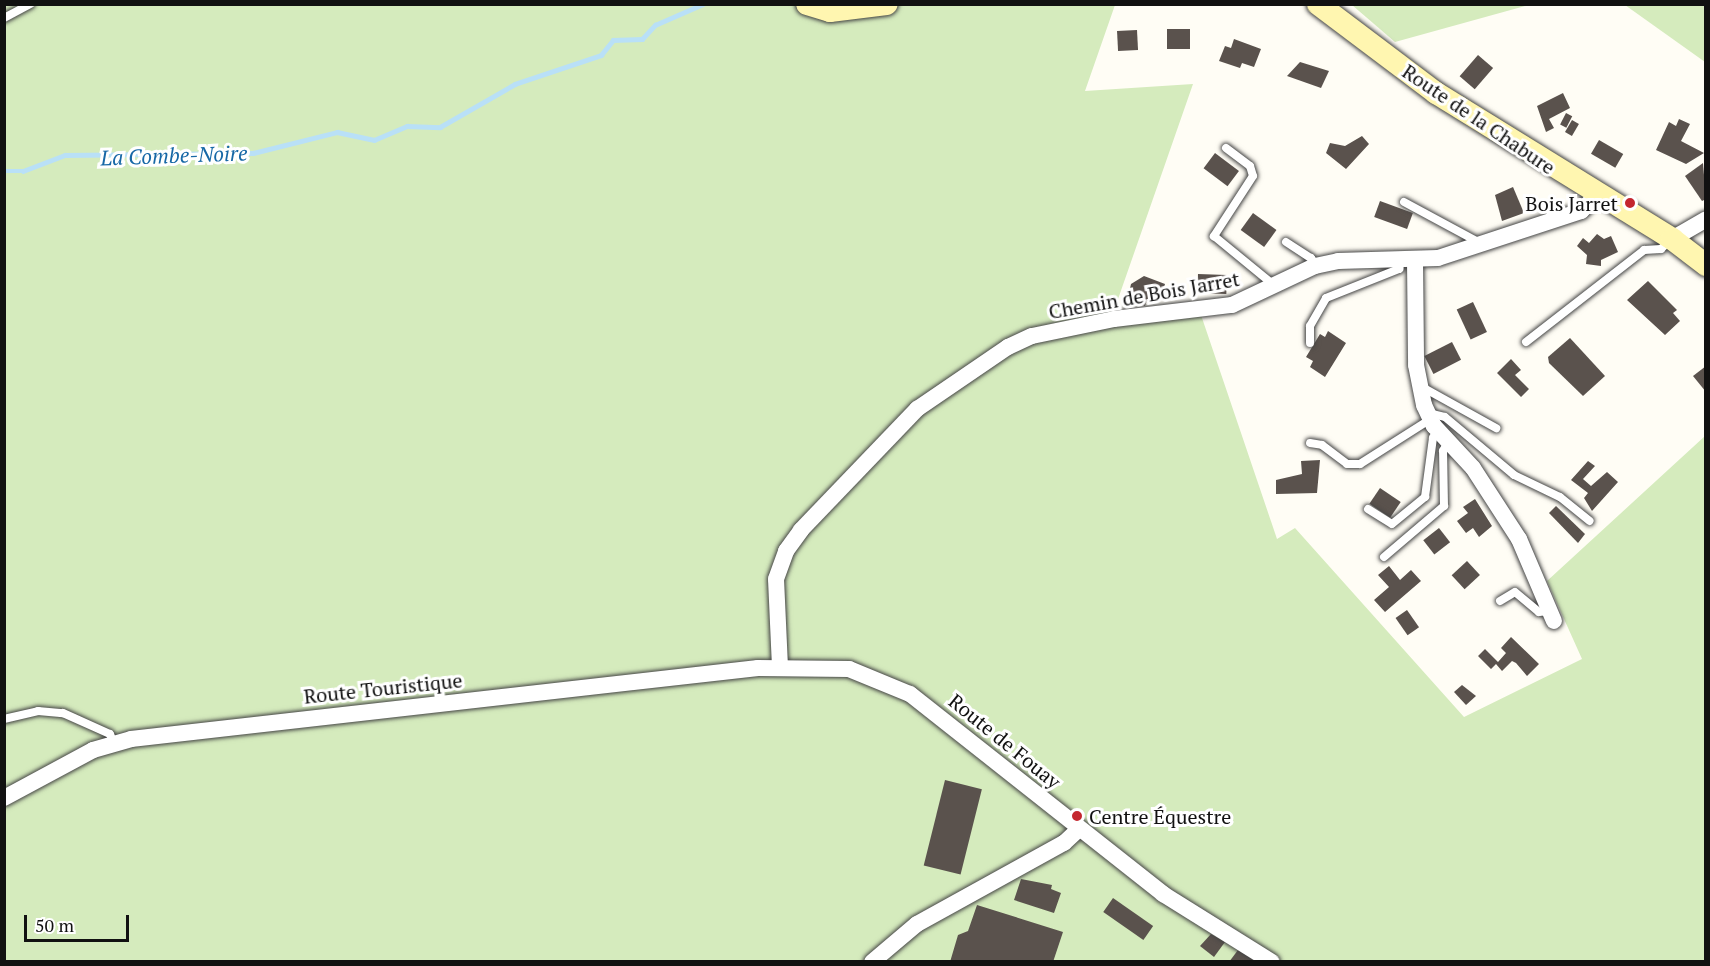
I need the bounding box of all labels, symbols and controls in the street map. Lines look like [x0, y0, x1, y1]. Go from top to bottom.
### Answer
street label: Route de la Chabure [1398, 59, 1560, 179]
water label: La Combe-Noire [100, 140, 248, 170]
place label: Bois Jarret [1525, 191, 1618, 215]
marker: Bois Jarret [1623, 196, 1637, 210]
street label: Chemin de Bois Jarret [1047, 266, 1241, 324]
street label: Route Touristique [303, 668, 463, 708]
street label: Route de Fouay [944, 689, 1066, 793]
place label: Centre Équestre [1089, 804, 1231, 828]
marker: Centre Équestre [1070, 809, 1084, 823]
scale bar [27, 903, 132, 941]
text: 50 m [35, 913, 74, 937]

